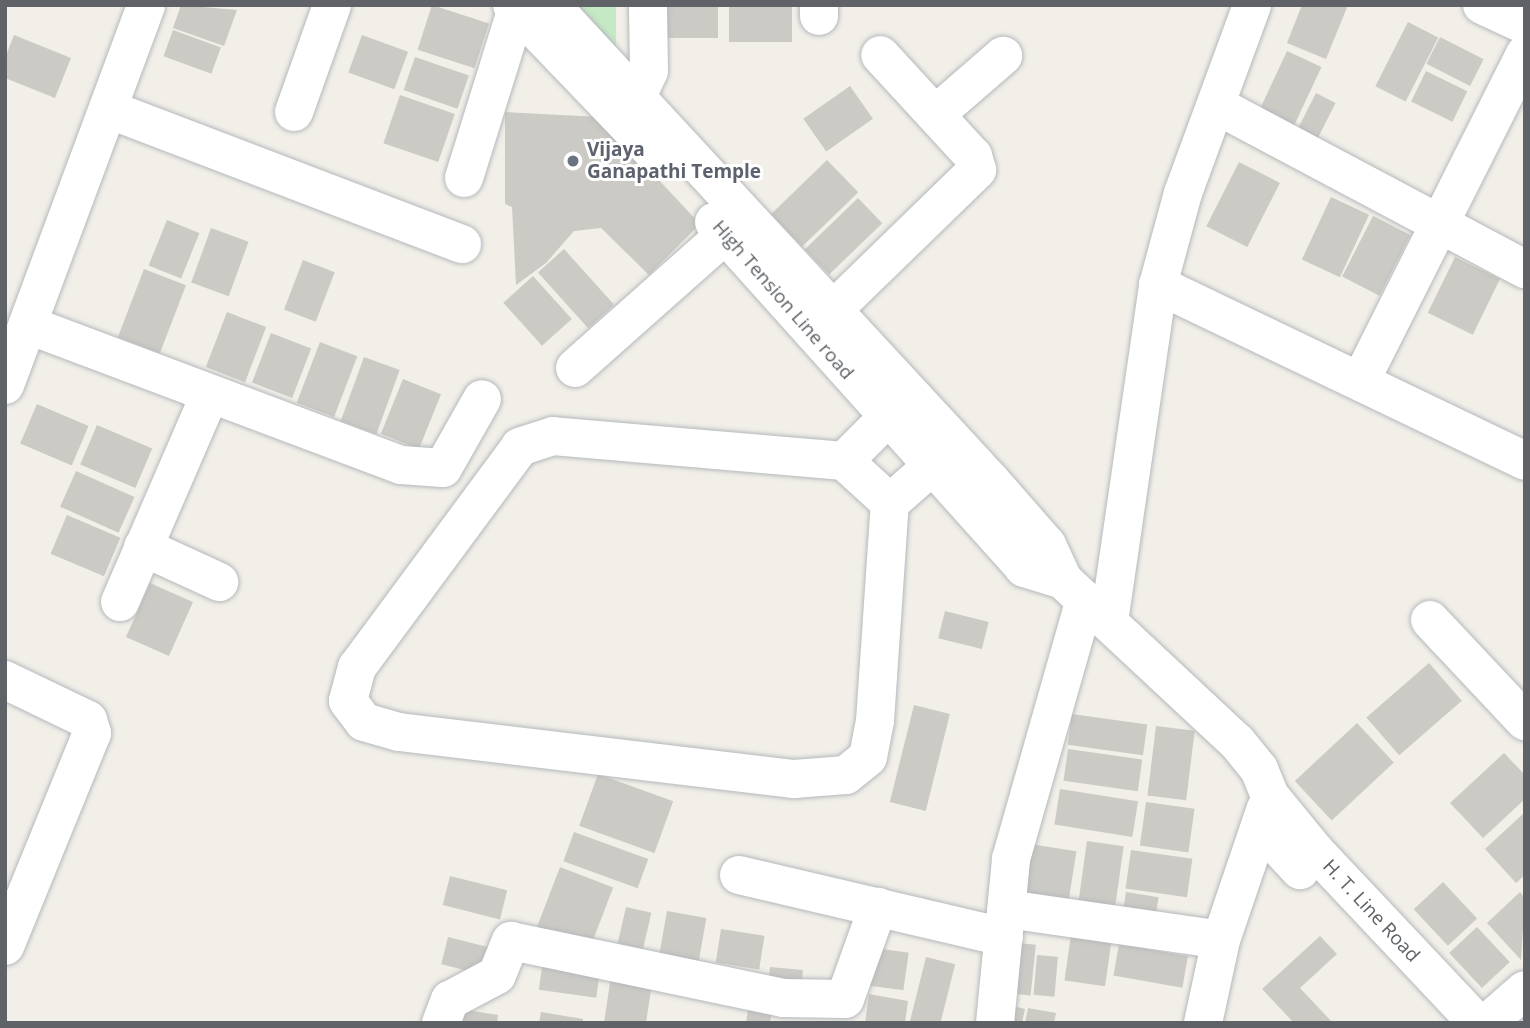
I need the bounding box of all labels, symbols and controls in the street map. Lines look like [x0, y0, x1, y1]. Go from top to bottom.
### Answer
place label: Vijaya Ganapathi Temple [587, 139, 761, 183]
marker: Vijaya Ganapathi Temple [565, 153, 581, 169]
street label: High Tension Line road [708, 216, 858, 384]
street label: H. T. Line Road [1318, 855, 1424, 967]

